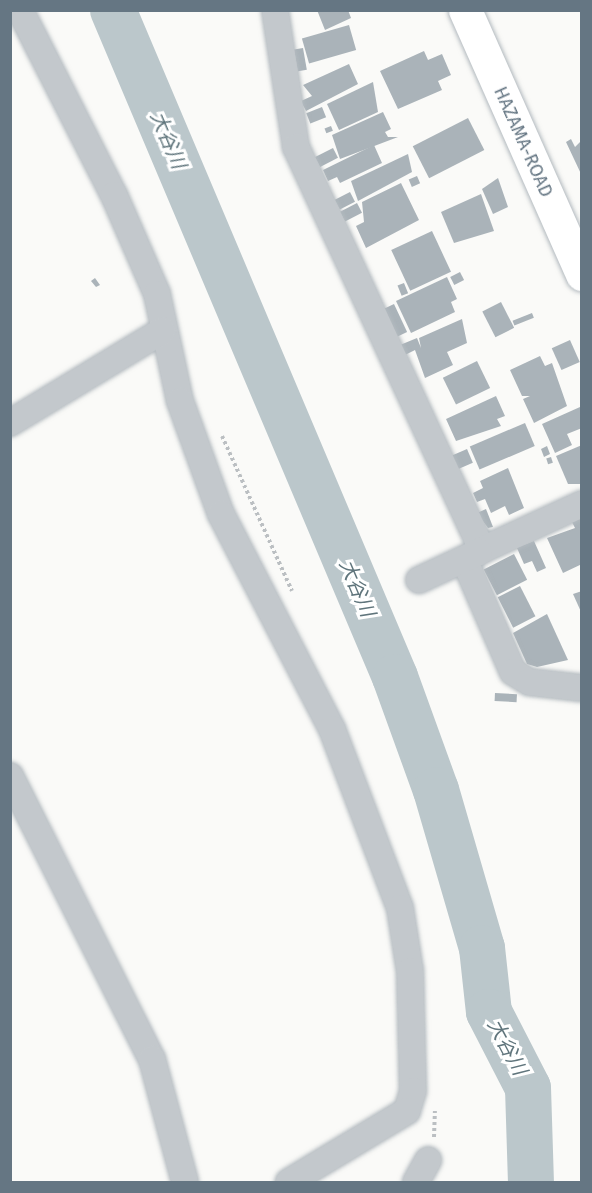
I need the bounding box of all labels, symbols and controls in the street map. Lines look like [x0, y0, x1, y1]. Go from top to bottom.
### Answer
street label: HAZAMA-ROAD [489, 83, 557, 201]
water label: 大谷川 [145, 108, 191, 172]
water label: 大谷川 [334, 556, 380, 620]
water label: 大谷川 [482, 1015, 532, 1079]

